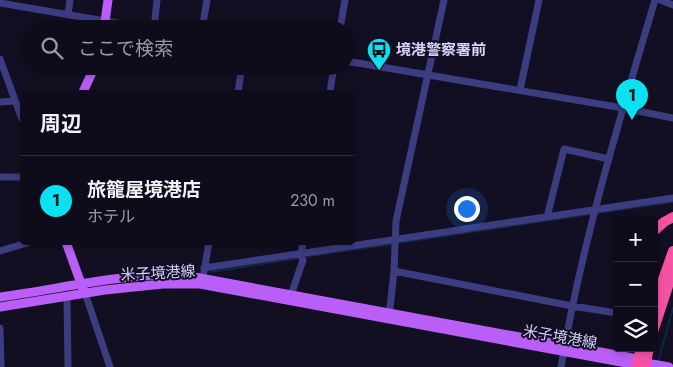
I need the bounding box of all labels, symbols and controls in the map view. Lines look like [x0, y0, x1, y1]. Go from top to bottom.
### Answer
search box [20, 20, 355, 75]
icon: search [38, 34, 66, 62]
text: ここで検索 [78, 35, 173, 62]
bus stop icon: 境港警察署前 [366, 37, 392, 71]
place label: 境港警察署前 [396, 39, 486, 61]
pin: 1 [616, 79, 648, 120]
text: 周辺 [40, 109, 82, 139]
text: 旅籠屋境港店 [87, 176, 201, 203]
text: 1 [52, 189, 60, 212]
text: 230 m [290, 189, 335, 212]
your location [454, 196, 480, 222]
text: ホテル [87, 205, 135, 228]
map controls [613, 217, 658, 352]
button: + [613, 217, 658, 262]
street label: 米子境港線 [120, 260, 196, 286]
button: − [613, 262, 658, 307]
button: layers [613, 307, 658, 352]
street label: 米子境港線 [521, 320, 599, 354]

